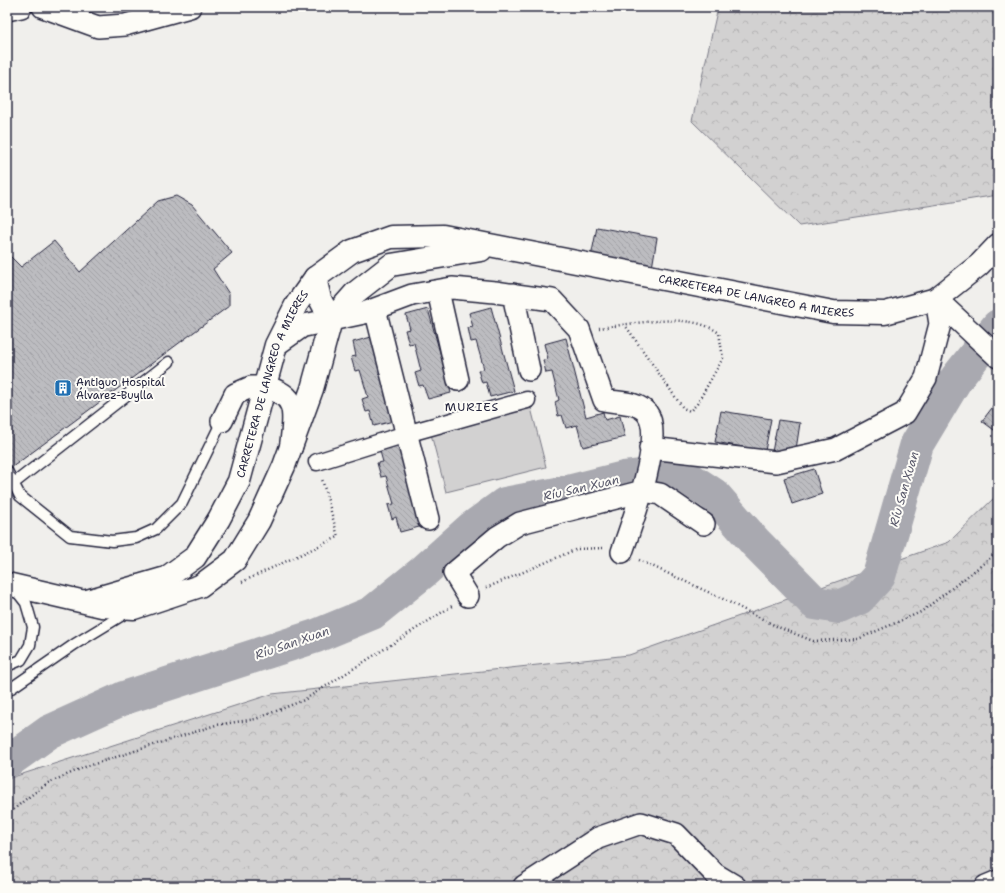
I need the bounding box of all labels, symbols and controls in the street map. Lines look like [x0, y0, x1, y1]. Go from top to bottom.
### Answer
street label: CARRETERA DE LANGREO A MIERES [657, 271, 854, 320]
street label: CARRETERA DE LANGREO A MIERES [233, 287, 312, 480]
place label: Antiguo Hospital Álvarez-Buylla [76, 375, 166, 403]
building icon: Antiguo Hospital Álvarez-Buylla [53, 378, 73, 398]
district label: MURIES [445, 399, 499, 415]
water label: Ríu San Xuan [886, 450, 922, 528]
water label: Ríu San Xuan [542, 472, 620, 504]
water label: Ríu San Xuan [253, 623, 331, 663]

